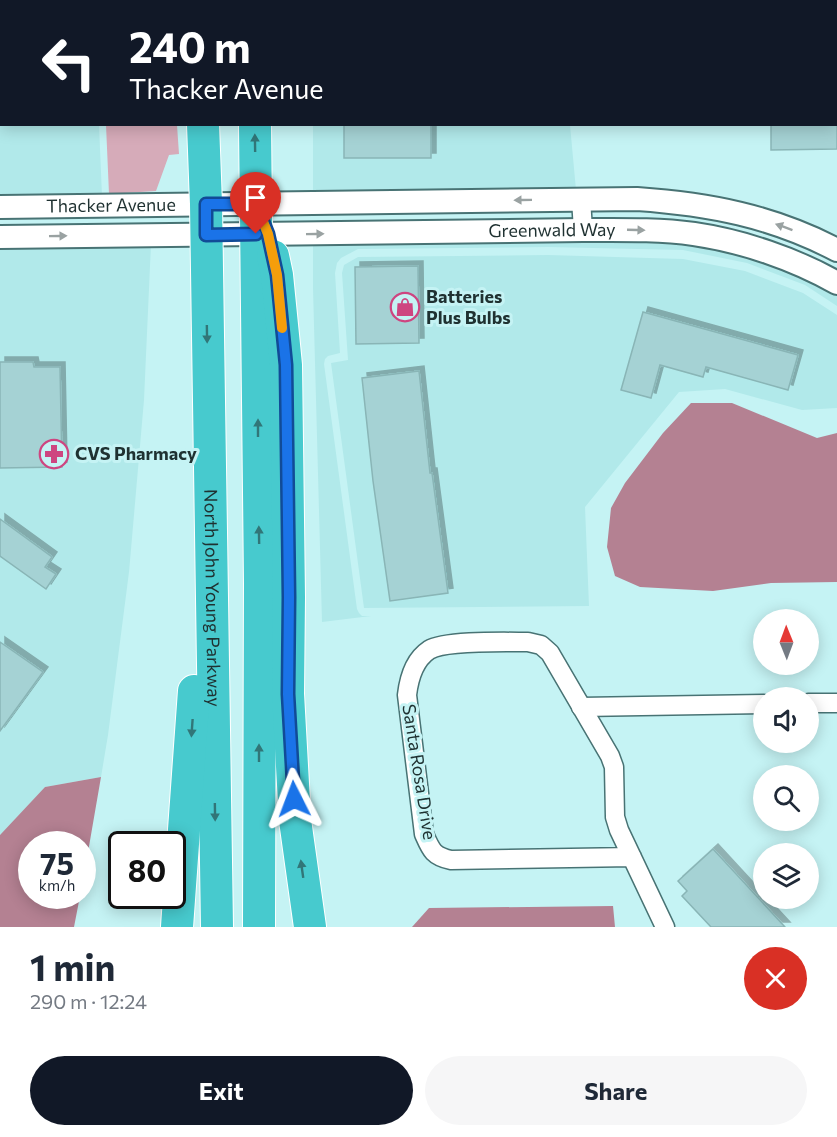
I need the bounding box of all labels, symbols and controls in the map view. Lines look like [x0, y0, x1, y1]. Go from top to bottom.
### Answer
text: 240 m [129, 20, 251, 72]
icon: left [30, 24, 108, 102]
text: Thacker Avenue [129, 72, 323, 105]
one-way arrow [251, 134, 260, 153]
pin [230, 172, 281, 234]
icon: arrive [239, 181, 272, 214]
street label: Thacker Avenue [46, 193, 176, 216]
one-way arrow [513, 195, 532, 205]
street label: Greenwald Way [488, 218, 616, 241]
one-way arrow [774, 221, 792, 231]
one-way arrow [626, 225, 645, 235]
one-way arrow [305, 229, 324, 238]
one-way arrow [49, 232, 68, 241]
place label: Batteries Plus Bulbs [426, 285, 511, 328]
shop icon: Batteries Plus Bulbs [389, 291, 421, 323]
one-way arrow [203, 325, 212, 344]
one-way arrow [253, 419, 263, 438]
pharmacy icon: CVS Pharmacy [38, 438, 70, 470]
place label: CVS Pharmacy [75, 442, 197, 464]
street label: North John Young Parkway [200, 489, 226, 707]
one-way arrow [254, 526, 264, 545]
north arrow [753, 609, 819, 675]
map controls [753, 609, 819, 909]
button: sound [753, 687, 819, 753]
street label: Santa Rosa Drive [398, 702, 442, 841]
one-way arrow [187, 718, 196, 737]
one-way arrow [254, 744, 264, 763]
button: search [753, 765, 819, 831]
position arrow [262, 767, 326, 831]
one-way arrow [210, 803, 219, 822]
speed limit sign: 80 [108, 831, 186, 909]
button: layers [753, 843, 819, 909]
text: 75 [40, 844, 74, 881]
one-way arrow [297, 859, 307, 878]
text: km/h [39, 876, 75, 894]
text: 1 min [30, 944, 115, 988]
button: close [744, 947, 807, 1010]
text: 290 m · 12:24 [30, 989, 147, 1013]
button: Exit [30, 1056, 413, 1125]
button: Share [425, 1056, 807, 1125]

